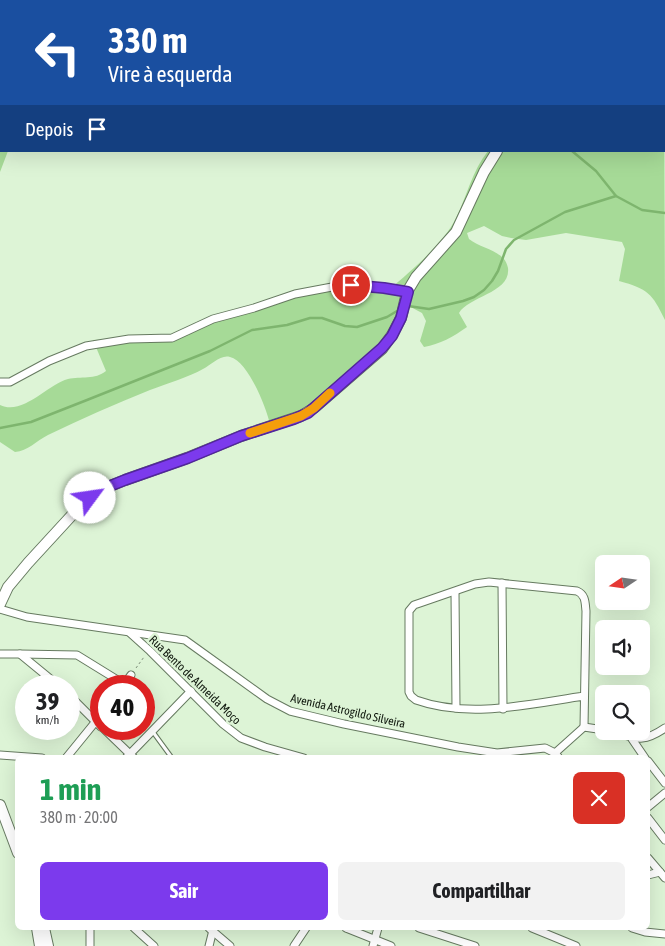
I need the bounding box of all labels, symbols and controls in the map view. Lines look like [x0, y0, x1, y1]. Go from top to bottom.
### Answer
icon: left [25, 20, 90, 85]
text: 330 m [108, 20, 187, 60]
text: Vire à esquerda [108, 61, 233, 87]
icon: arrive [83, 115, 111, 143]
text: Depois [25, 118, 73, 140]
pin [330, 264, 372, 306]
icon: arrive [337, 271, 365, 299]
position arrow [63, 471, 115, 523]
north arrow [595, 555, 650, 610]
map controls [595, 555, 650, 740]
button: sound [595, 620, 650, 675]
street label: Rua Bento de Almeida Moço [146, 633, 244, 728]
speed limit sign: 40 [90, 675, 155, 740]
button: search [595, 685, 650, 740]
text: 39 [36, 687, 59, 715]
street label: Avenida Astrogildo Silveira [289, 691, 407, 731]
text: km/h [36, 713, 59, 727]
text: 1 min [40, 772, 101, 806]
button: close [573, 772, 625, 824]
text: 380 m · 20:00 [40, 808, 118, 826]
button: Sair [40, 862, 328, 920]
button: Compartilhar [338, 862, 625, 920]

